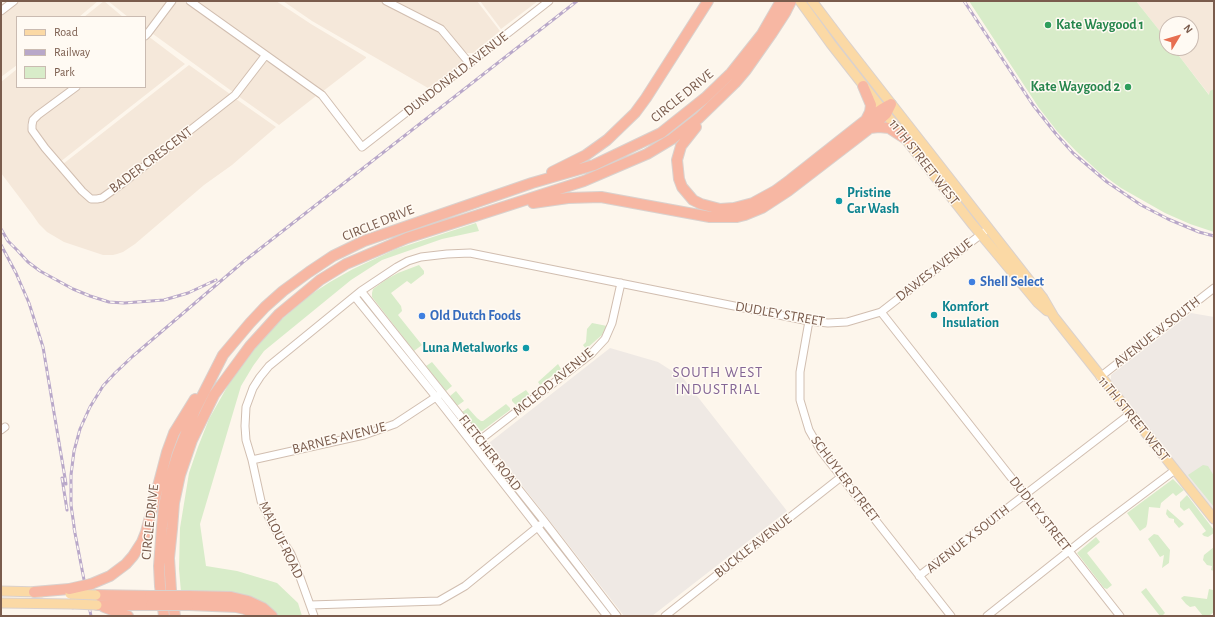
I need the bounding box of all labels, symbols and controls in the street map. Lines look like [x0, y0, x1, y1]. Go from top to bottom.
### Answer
legend [16, 16, 146, 88]
north arrow [1159, 16, 1199, 56]
place label: Kate Waygood 1 [1056, 17, 1144, 33]
marker: Kate Waygood 1 [1043, 20, 1053, 30]
text: N [1181, 23, 1195, 35]
text: Road [54, 26, 78, 38]
street label: DUNDONALD AVENUE [401, 28, 511, 120]
text: Railway [54, 46, 90, 58]
text: Park [54, 66, 75, 78]
street label: CIRCLE DRIVE [647, 66, 717, 126]
place label: Kate Waygood 2 [1031, 79, 1120, 95]
marker: Kate Waygood 2 [1123, 82, 1133, 92]
street label: 11TH STREET WEST [885, 116, 963, 208]
street label: BADER CRESCENT [106, 123, 196, 197]
place label: Pristine Car Wash [847, 185, 899, 218]
marker: Pristine Car Wash [834, 196, 844, 206]
street label: CIRCLE DRIVE [340, 201, 416, 245]
street label: DAWES AVENUE [892, 235, 976, 305]
place label: Shell Select [980, 274, 1044, 290]
marker: Shell Select [967, 277, 977, 287]
street label: AVENUE W SOUTH [1110, 293, 1204, 371]
street label: DUDLEY STREET [734, 298, 826, 330]
place label: Komfort Insulation [942, 299, 999, 332]
place label: Old Dutch Foods [430, 308, 521, 324]
marker: Komfort Insulation [929, 310, 939, 320]
marker: Old Dutch Foods [417, 311, 427, 321]
place label: Luna Metalworks [422, 340, 518, 356]
marker: Luna Metalworks [521, 343, 531, 353]
street label: MCLEOD AVENUE [509, 345, 597, 419]
district label: SOUTH WEST INDUSTRIAL [673, 363, 763, 398]
street label: 11TH STREET WEST [1095, 373, 1173, 465]
street label: FLETCHER ROAD [455, 412, 525, 494]
street label: BARNES AVENUE [290, 418, 388, 458]
street label: SCHUYLER STREET [807, 433, 883, 525]
street label: DUDLEY STREET [1006, 473, 1074, 555]
street label: CIRCLE DRIVE [138, 483, 162, 561]
street label: MALOUF ROAD [255, 499, 307, 581]
street label: AVENUE X SOUTH [923, 501, 1013, 577]
street label: BUCKLE AVENUE [711, 511, 795, 581]

